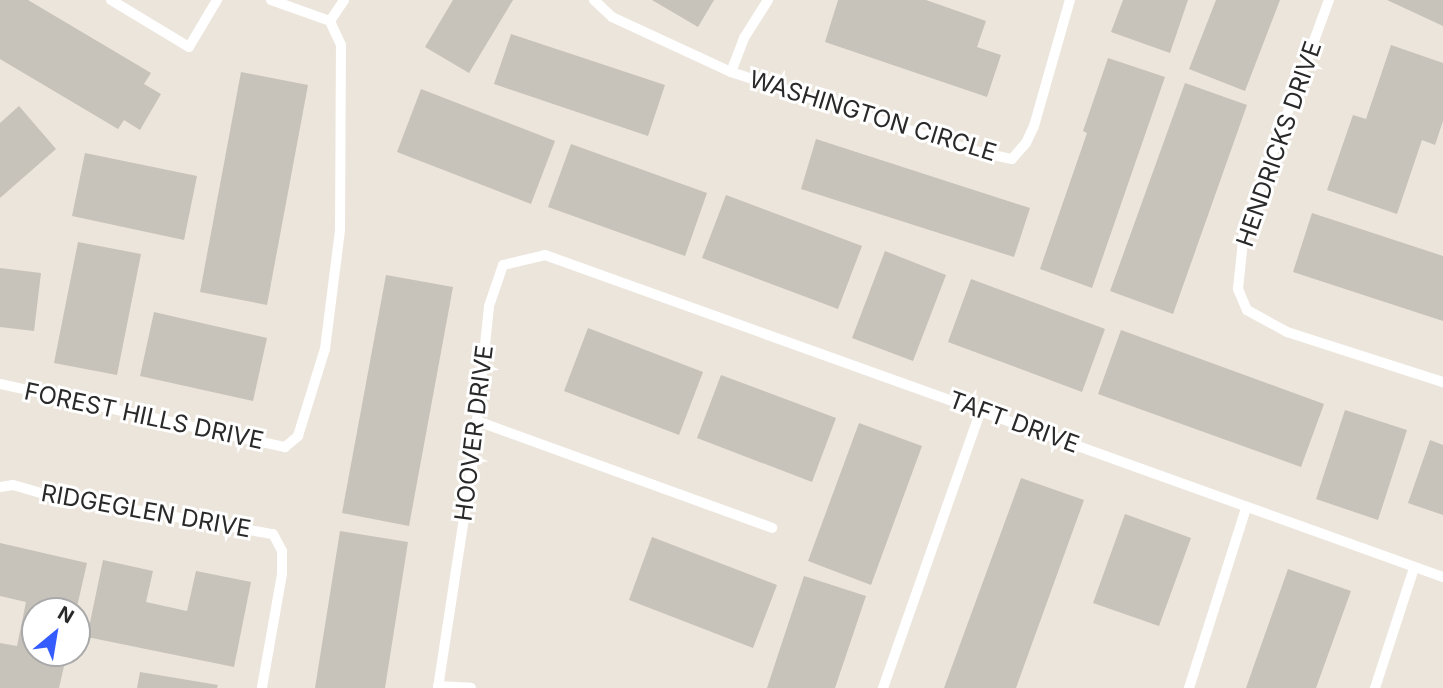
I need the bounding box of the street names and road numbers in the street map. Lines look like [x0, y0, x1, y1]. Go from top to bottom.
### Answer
street label: HENDRICKS DRIVE [1230, 38, 1328, 250]
street label: WASHINGTON CIRCLE [746, 65, 1000, 167]
street label: HOOVER DRIVE [449, 343, 499, 523]
street label: FOREST HILLS DRIVE [22, 377, 266, 455]
street label: TAFT DRIVE [945, 385, 1083, 459]
street label: RIDGEGLEN DRIVE [39, 478, 253, 544]

